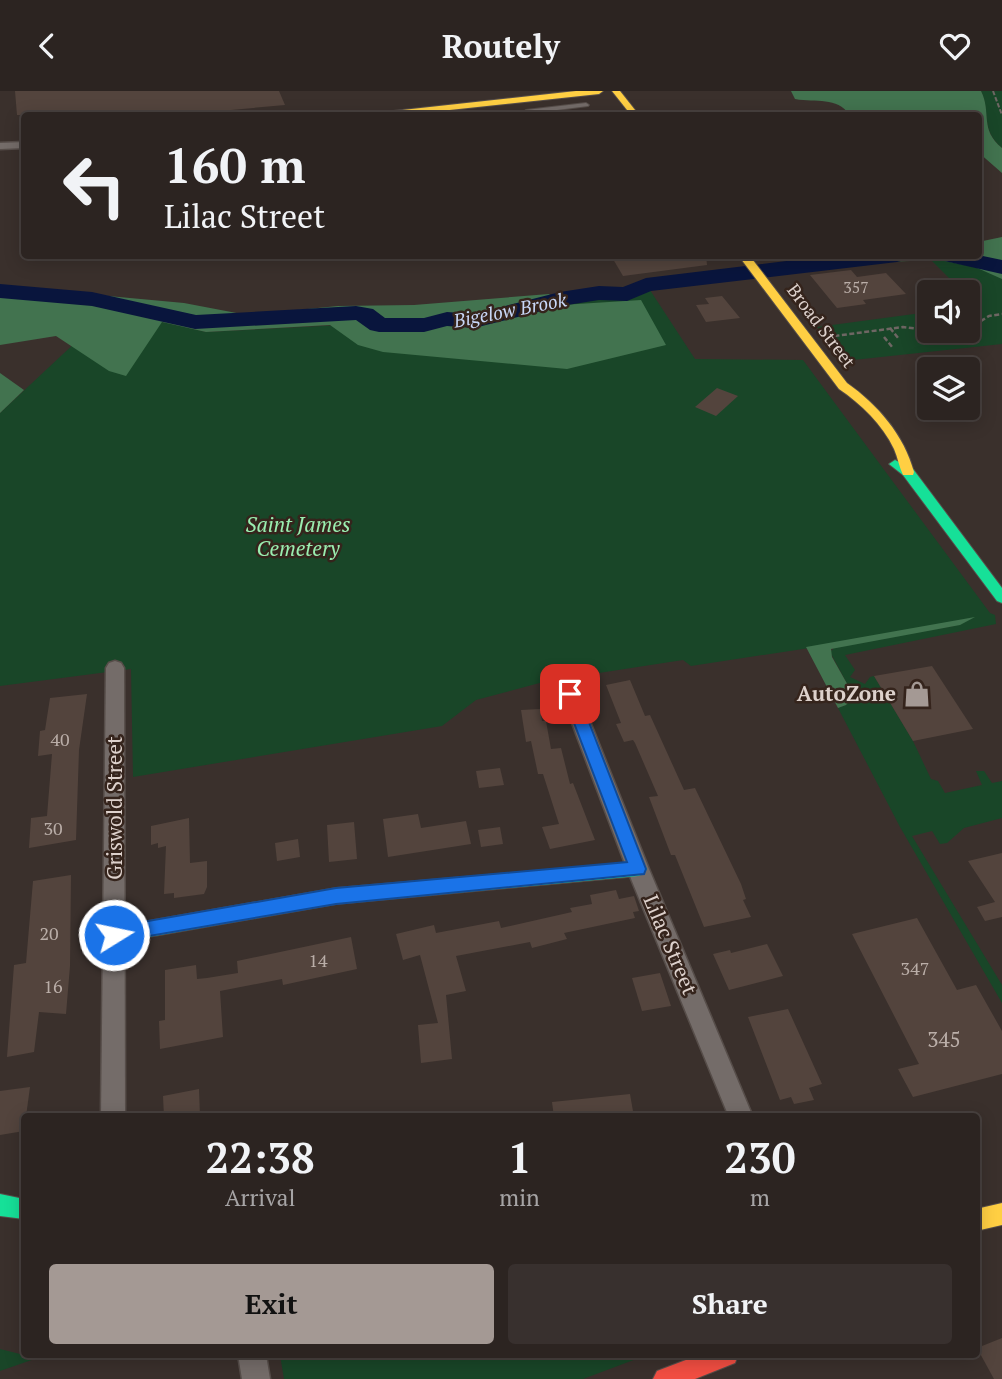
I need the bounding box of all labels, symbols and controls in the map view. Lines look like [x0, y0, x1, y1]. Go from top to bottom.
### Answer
text: Routely [442, 25, 560, 67]
icon: back [28, 27, 66, 65]
icon: heart [936, 27, 974, 65]
text: 160 m [164, 132, 306, 197]
icon: left [49, 140, 140, 231]
text: Lilac Street [164, 195, 325, 237]
house number: 357 [843, 276, 869, 298]
street label: Broad Street [782, 278, 861, 373]
map controls [917, 280, 980, 420]
button: sound [917, 280, 980, 343]
water label: Bigelow Brook [450, 286, 569, 333]
button: layers [917, 357, 980, 420]
park label: Saint James Cemetery [245, 510, 351, 562]
pin [540, 664, 600, 724]
icon: arrive [551, 675, 589, 713]
place label: AutoZone [797, 679, 896, 707]
shop icon: AutoZone [902, 679, 932, 709]
house number: 40 [50, 727, 70, 751]
street label: Griswold Street [100, 736, 128, 880]
house number: 30 [43, 816, 63, 840]
street label: Lilac Street [637, 890, 705, 999]
position arrow [77, 898, 151, 972]
house number: 20 [39, 921, 59, 945]
house number: 14 [308, 948, 328, 972]
house number: 347 [901, 956, 929, 980]
house number: 16 [43, 974, 63, 998]
house number: 345 [927, 1025, 961, 1053]
text: 22:38 [206, 1129, 315, 1185]
text: 1 [508, 1129, 531, 1185]
text: 230 [724, 1129, 795, 1185]
text: Arrival [225, 1182, 295, 1213]
text: min [499, 1182, 540, 1213]
text: m [750, 1182, 770, 1213]
button: Exit [49, 1264, 494, 1344]
button: Share [508, 1264, 952, 1344]

